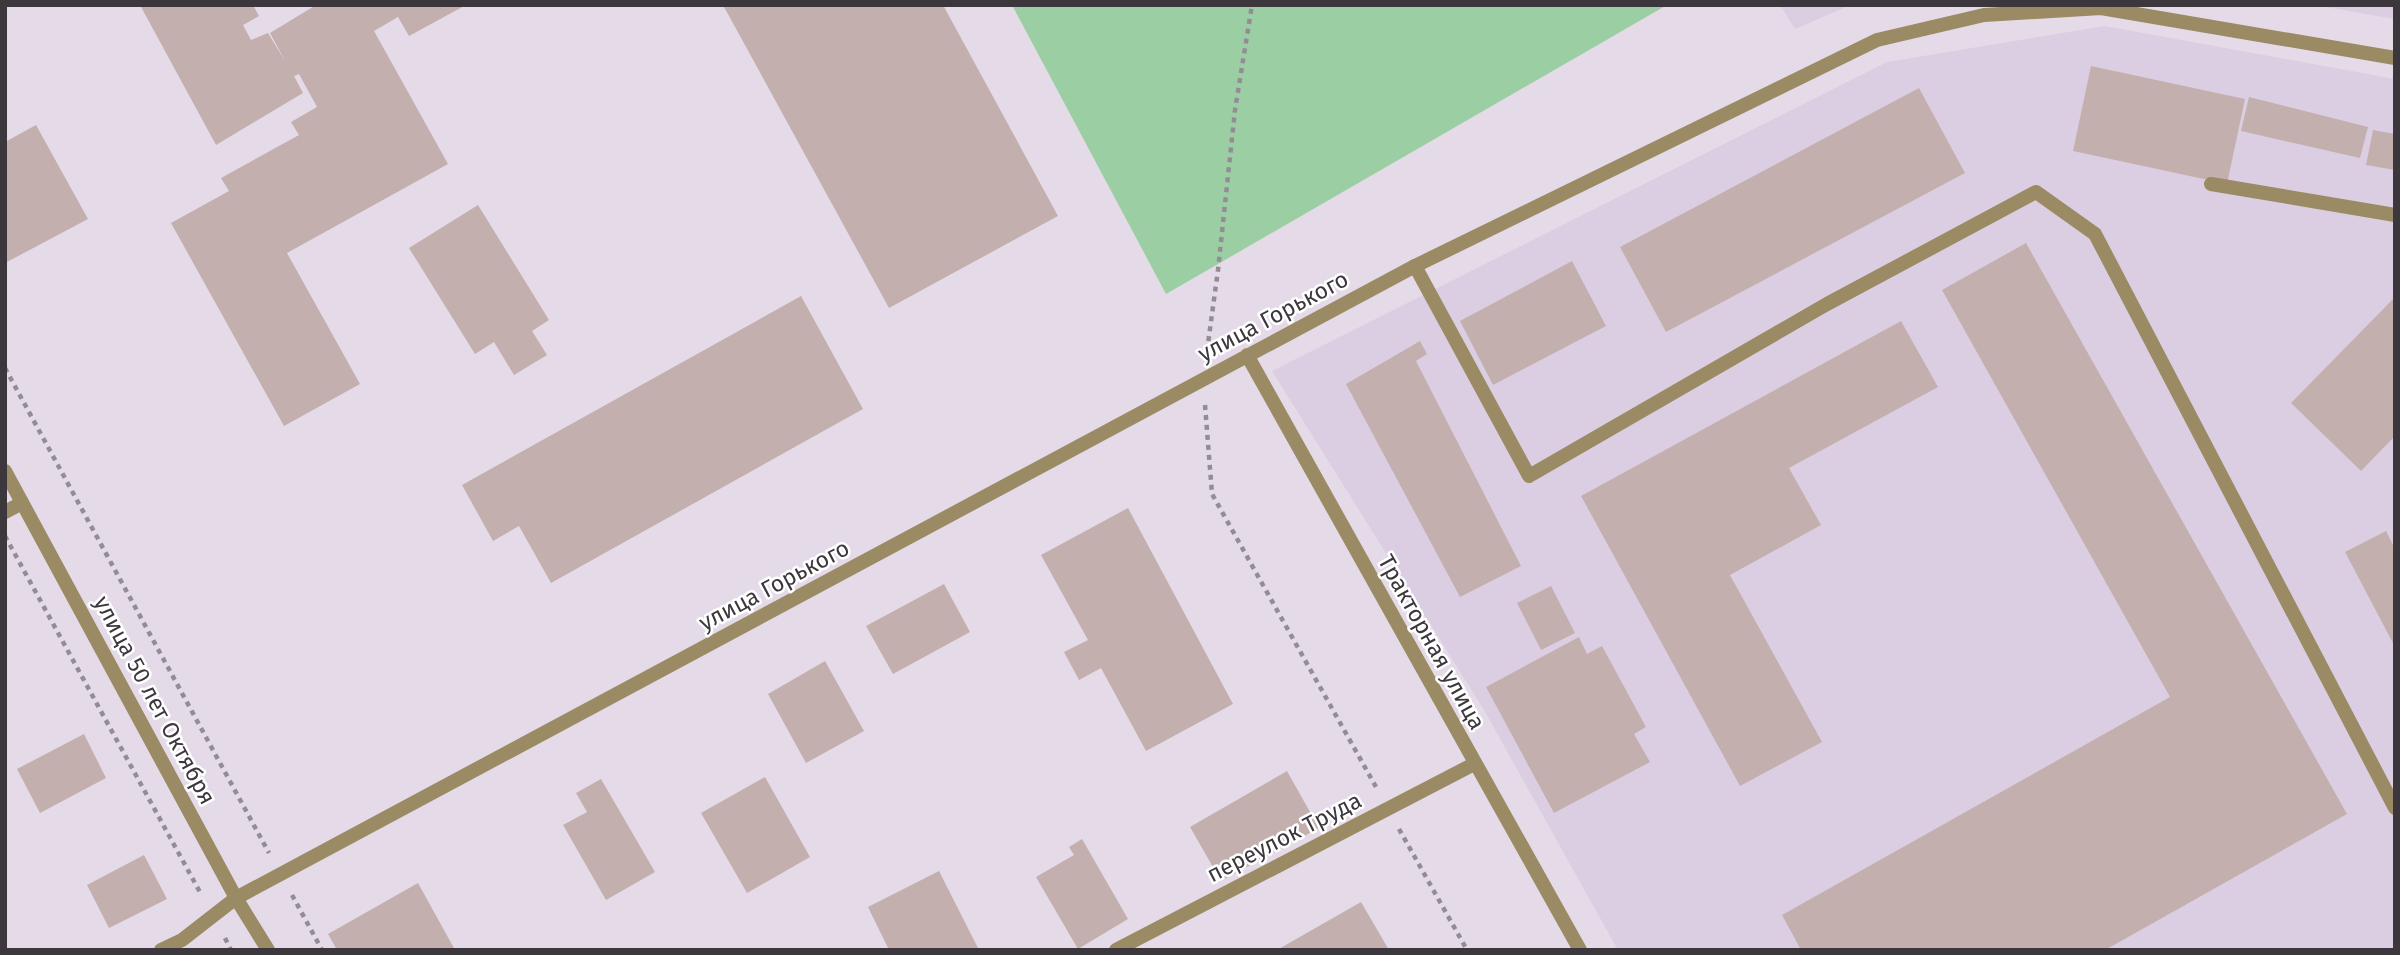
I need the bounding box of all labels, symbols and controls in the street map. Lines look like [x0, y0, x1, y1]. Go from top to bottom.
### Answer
street label: улица Горького [1193, 265, 1353, 367]
street label: улица Горького [694, 534, 854, 636]
street label: Тракторная улица [1372, 550, 1492, 734]
street label: улица 50 лет Октября [88, 591, 222, 809]
street label: переулок Труда [1202, 786, 1366, 888]

